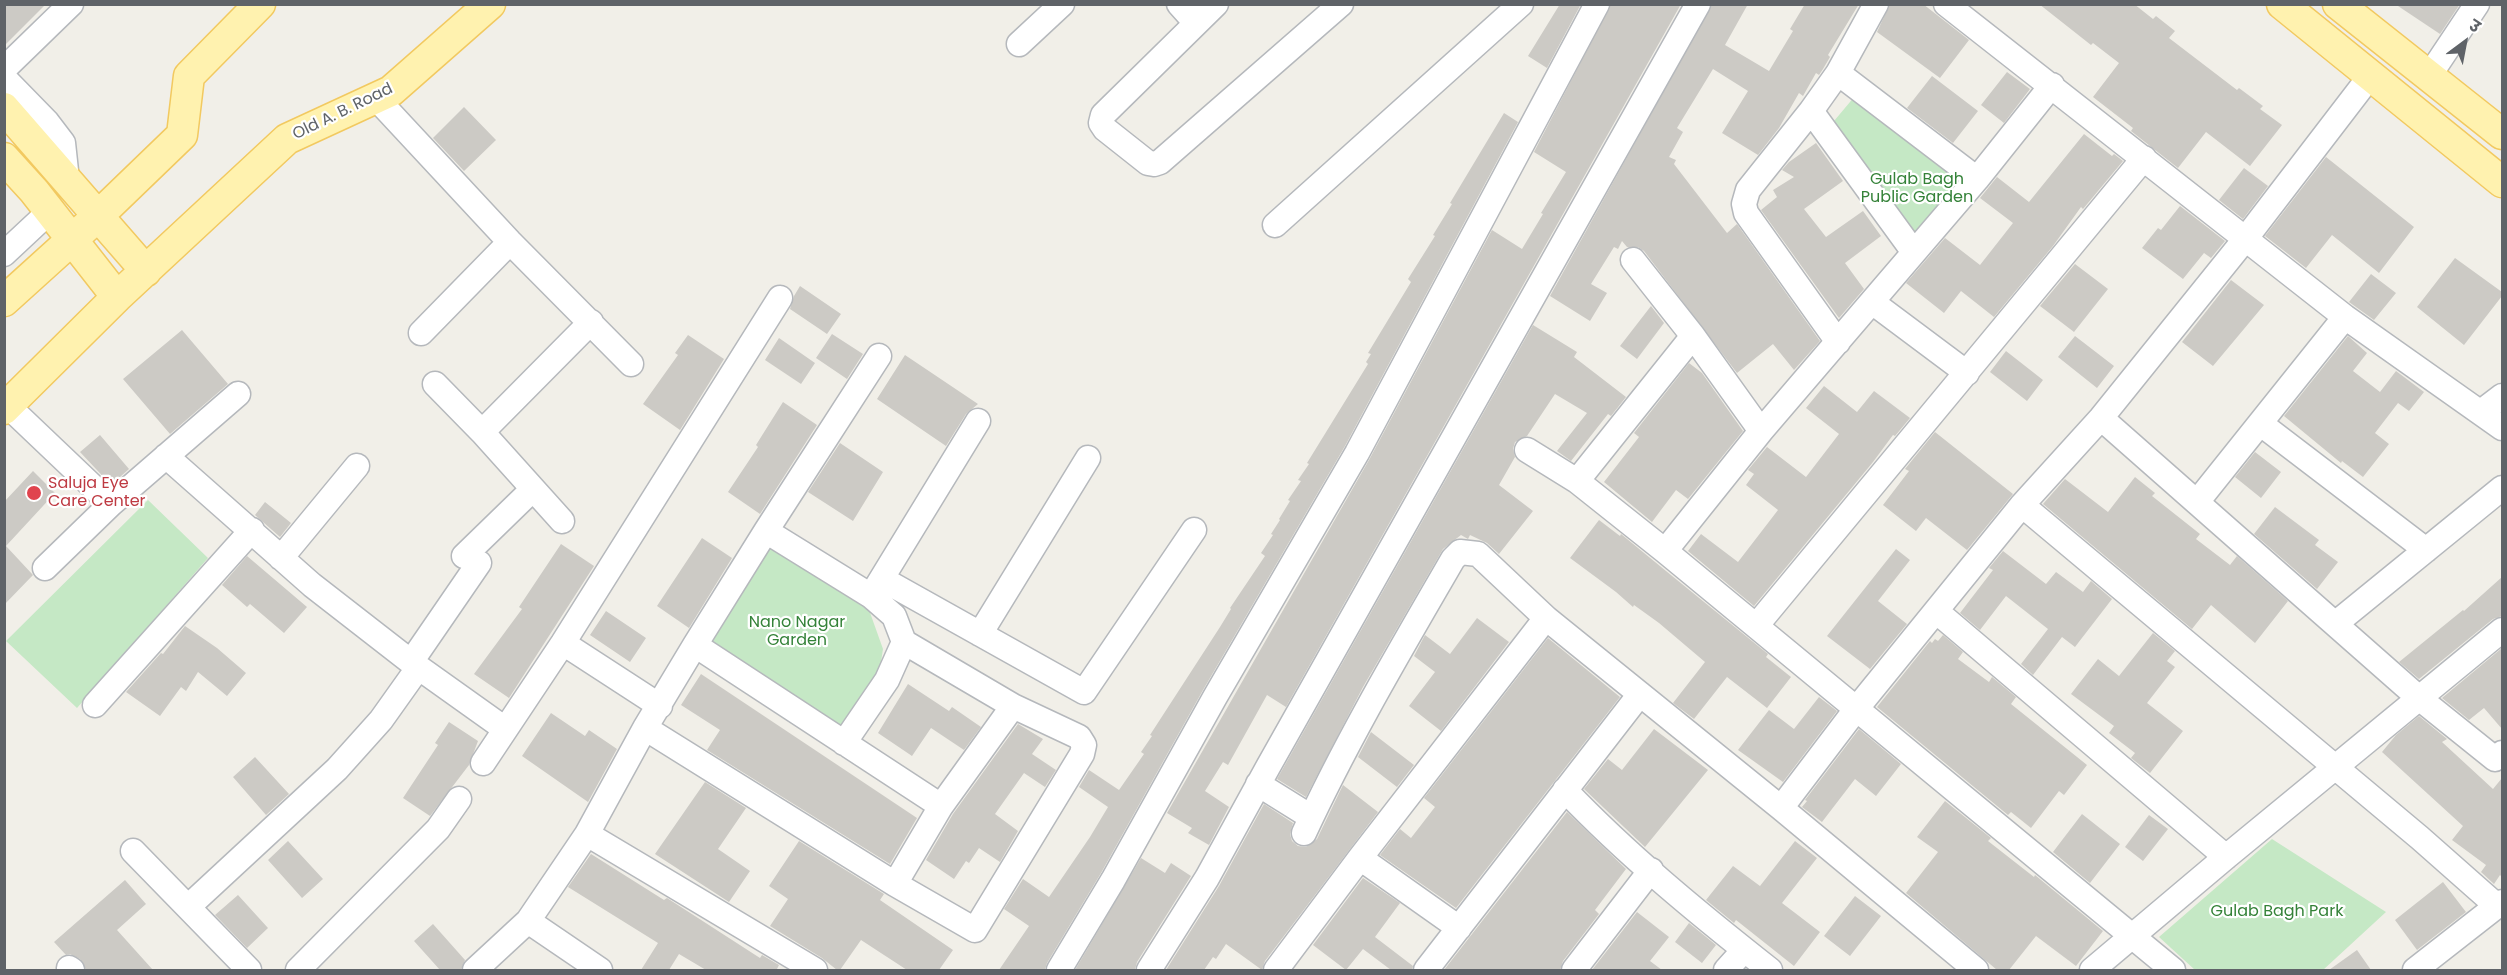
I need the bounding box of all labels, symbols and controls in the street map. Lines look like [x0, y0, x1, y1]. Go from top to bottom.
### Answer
north arrow [2435, 12, 2495, 72]
text: उ [2465, 14, 2485, 38]
street label: Old A. B. Road [290, 79, 396, 145]
park label: Gulab Bagh Public Garden [1861, 170, 1973, 208]
place label: Saluja Eye Care Center [48, 474, 146, 512]
marker: Saluja Eye Care Center [25, 484, 43, 502]
park label: Nano Nagar Garden [749, 613, 845, 651]
park label: Gulab Bagh Park [2211, 902, 2343, 922]

